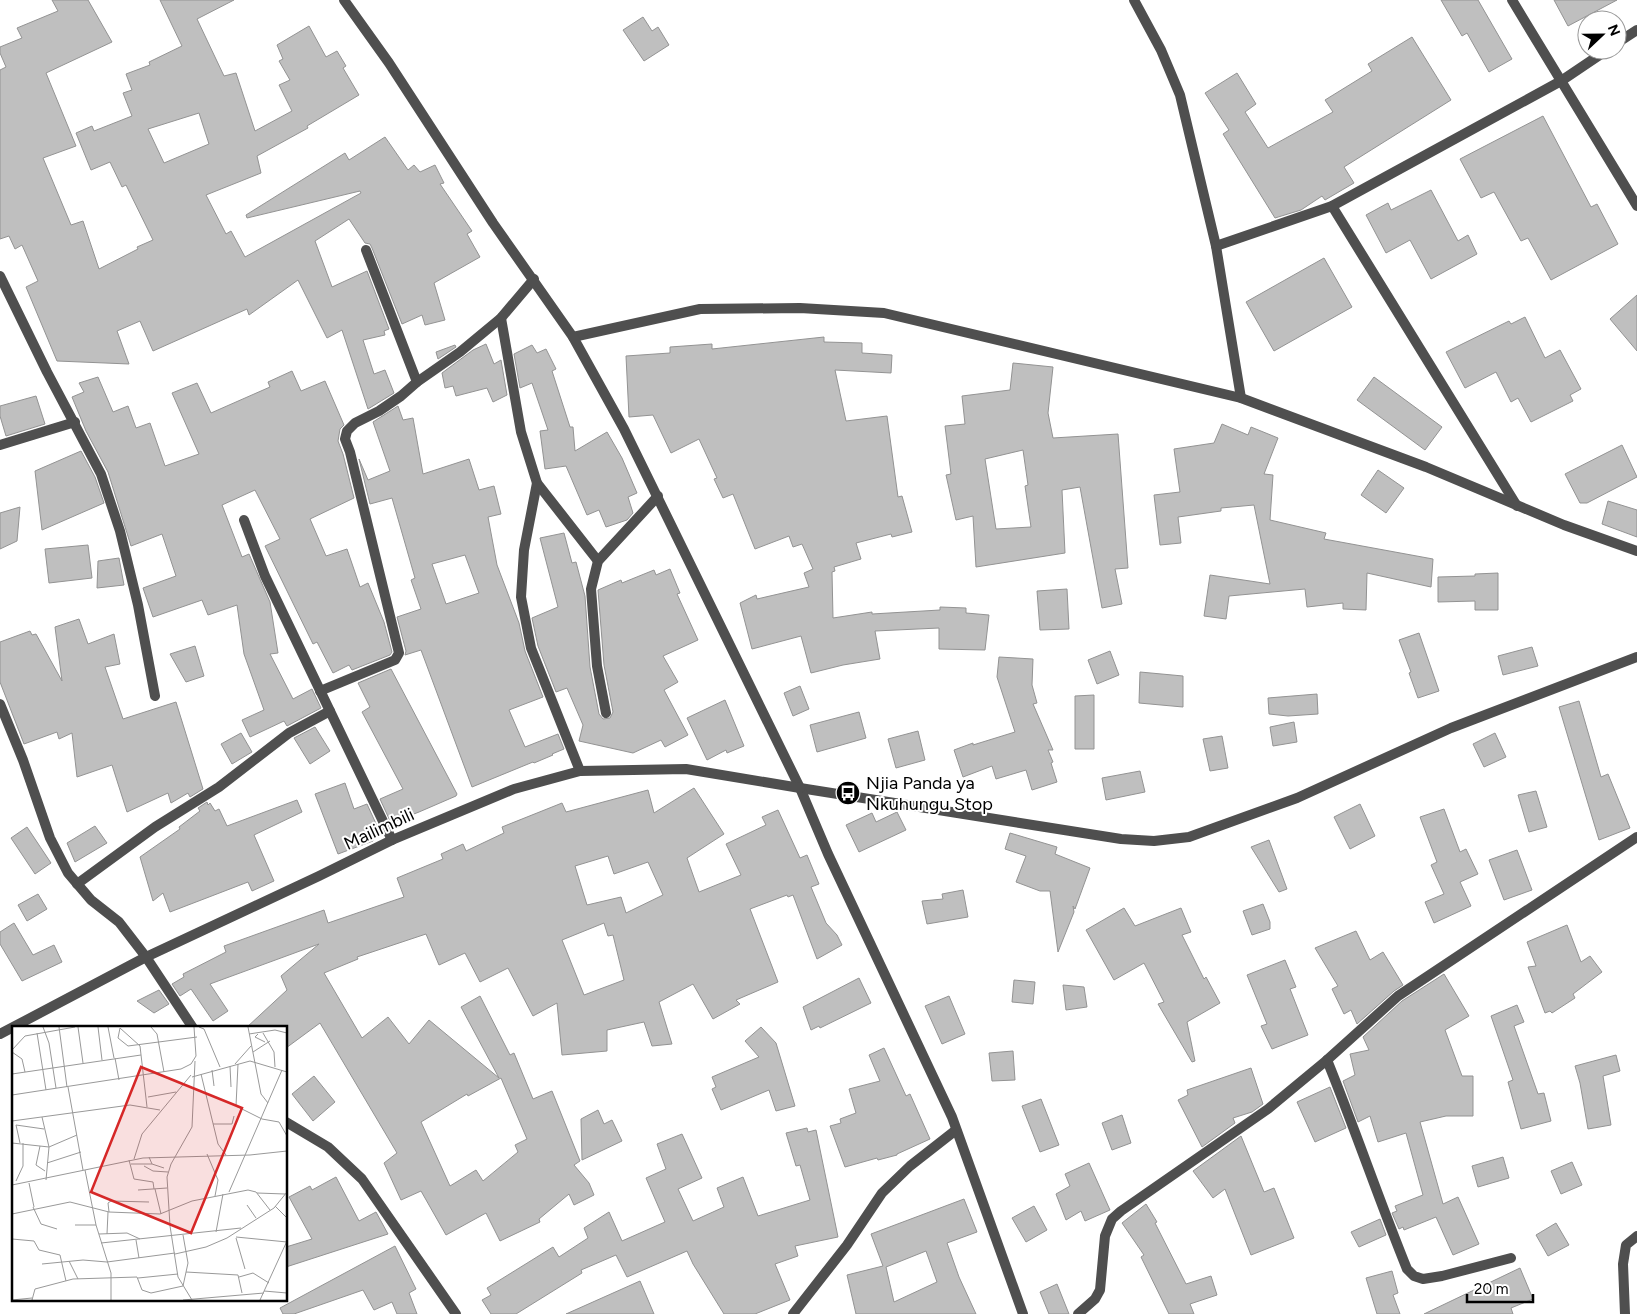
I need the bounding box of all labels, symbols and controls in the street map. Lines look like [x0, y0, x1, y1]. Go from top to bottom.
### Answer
north arrow [1577, 10, 1627, 60]
text: N [1604, 22, 1623, 39]
place label: Njia Panda ya Nkuhungu Stop [866, 772, 993, 815]
bus stop icon: Njia Panda ya Nkuhungu Stop [835, 780, 861, 806]
street label: Mailimbili [340, 803, 418, 855]
inset map [12, 1026, 288, 1302]
scale bar [1467, 1272, 1533, 1304]
text: 20 m [1474, 1280, 1508, 1298]

